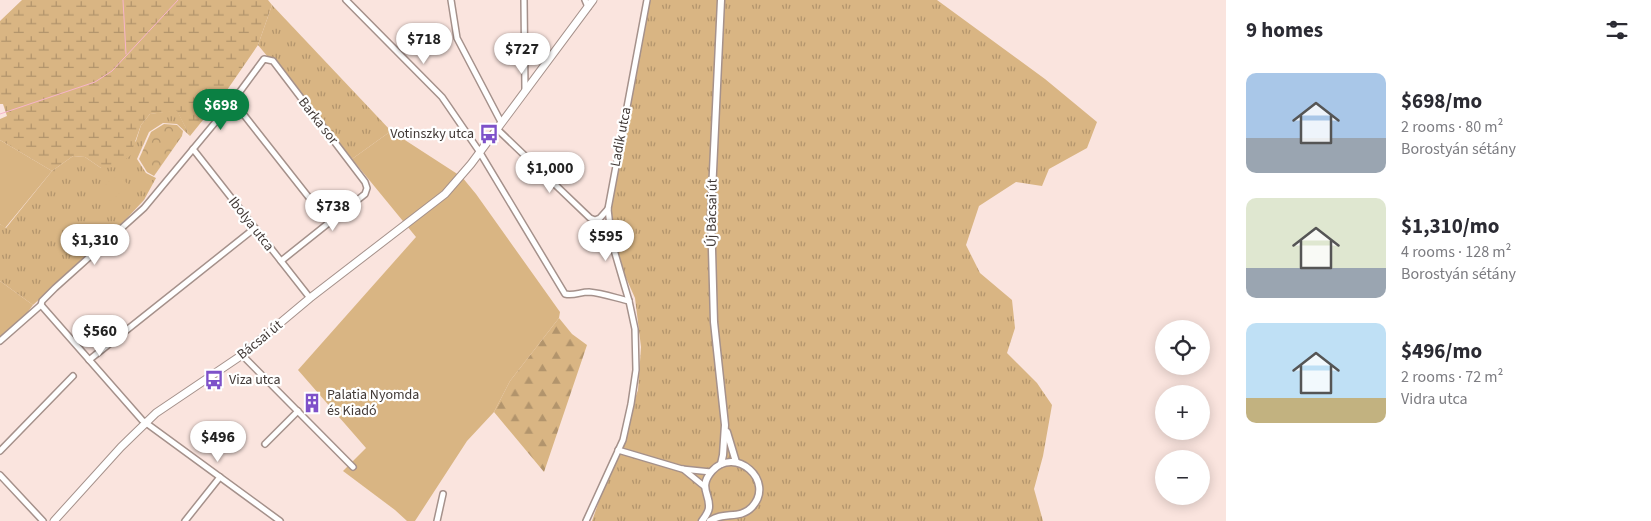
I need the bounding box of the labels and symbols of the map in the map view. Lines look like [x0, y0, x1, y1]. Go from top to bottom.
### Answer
pin: $718 [394, 22, 454, 65]
pin: $727 [492, 32, 552, 75]
pin: $698 [191, 88, 251, 131]
street label: Barka sor [293, 93, 343, 149]
street label: Ladik utca [605, 106, 637, 168]
bus stop icon: Votinszky utca [478, 123, 500, 145]
place label: Votinszky utca [390, 124, 474, 144]
pin: $1,000 [509, 152, 591, 194]
street label: Új Bácsai út [701, 178, 723, 247]
pin: $738 [303, 190, 363, 232]
street label: Ibolya utca [223, 193, 279, 255]
pin: $595 [576, 220, 636, 262]
pin: $1,310 [54, 224, 136, 266]
pin: $560 [70, 314, 130, 357]
street label: Bácsai út [233, 315, 287, 365]
bus stop icon: Viza utca [203, 369, 225, 391]
place label: Viza utca [229, 370, 281, 390]
place label: Palatia Nyomda és Kiadó [327, 385, 419, 421]
building icon: Palatia Nyomda és Kiadó [301, 392, 323, 414]
pin: $496 [188, 420, 248, 463]

